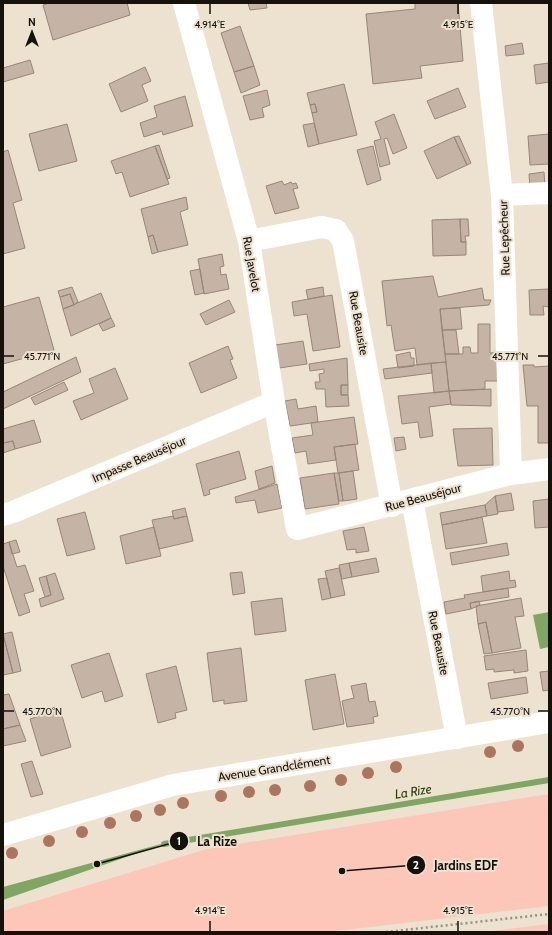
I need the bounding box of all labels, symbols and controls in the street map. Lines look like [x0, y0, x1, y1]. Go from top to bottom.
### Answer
north arrow [12, 12, 52, 52]
text: N [28, 15, 36, 29]
text: 4.914°E [195, 18, 226, 31]
text: 4.915°E [443, 18, 474, 31]
street label: Rue Lepêcheur [495, 200, 513, 276]
street label: Rue Javelot [240, 235, 264, 293]
street label: Rue Beausite [346, 290, 372, 356]
text: 45.771°N [24, 350, 60, 363]
text: 45.771°N [492, 350, 528, 363]
street label: Impasse Beauséjour [90, 432, 188, 486]
street label: Rue Beauséjour [383, 480, 463, 514]
street label: Rue Beausite [425, 610, 453, 676]
text: 45.770°N [22, 705, 62, 718]
text: 45.770°N [490, 705, 530, 718]
street label: Avenue Grandclément [217, 752, 331, 784]
water label: La Rize [393, 780, 433, 802]
callout: La Rize [169, 829, 245, 854]
text: 1 [177, 833, 181, 848]
text: La Rize [197, 833, 237, 849]
callout: Jardins EDF [406, 853, 506, 878]
text: 2 [413, 857, 419, 872]
text: Jardins EDF [433, 857, 498, 873]
text: 4.914°E [195, 904, 226, 917]
text: 4.915°E [443, 904, 474, 917]

